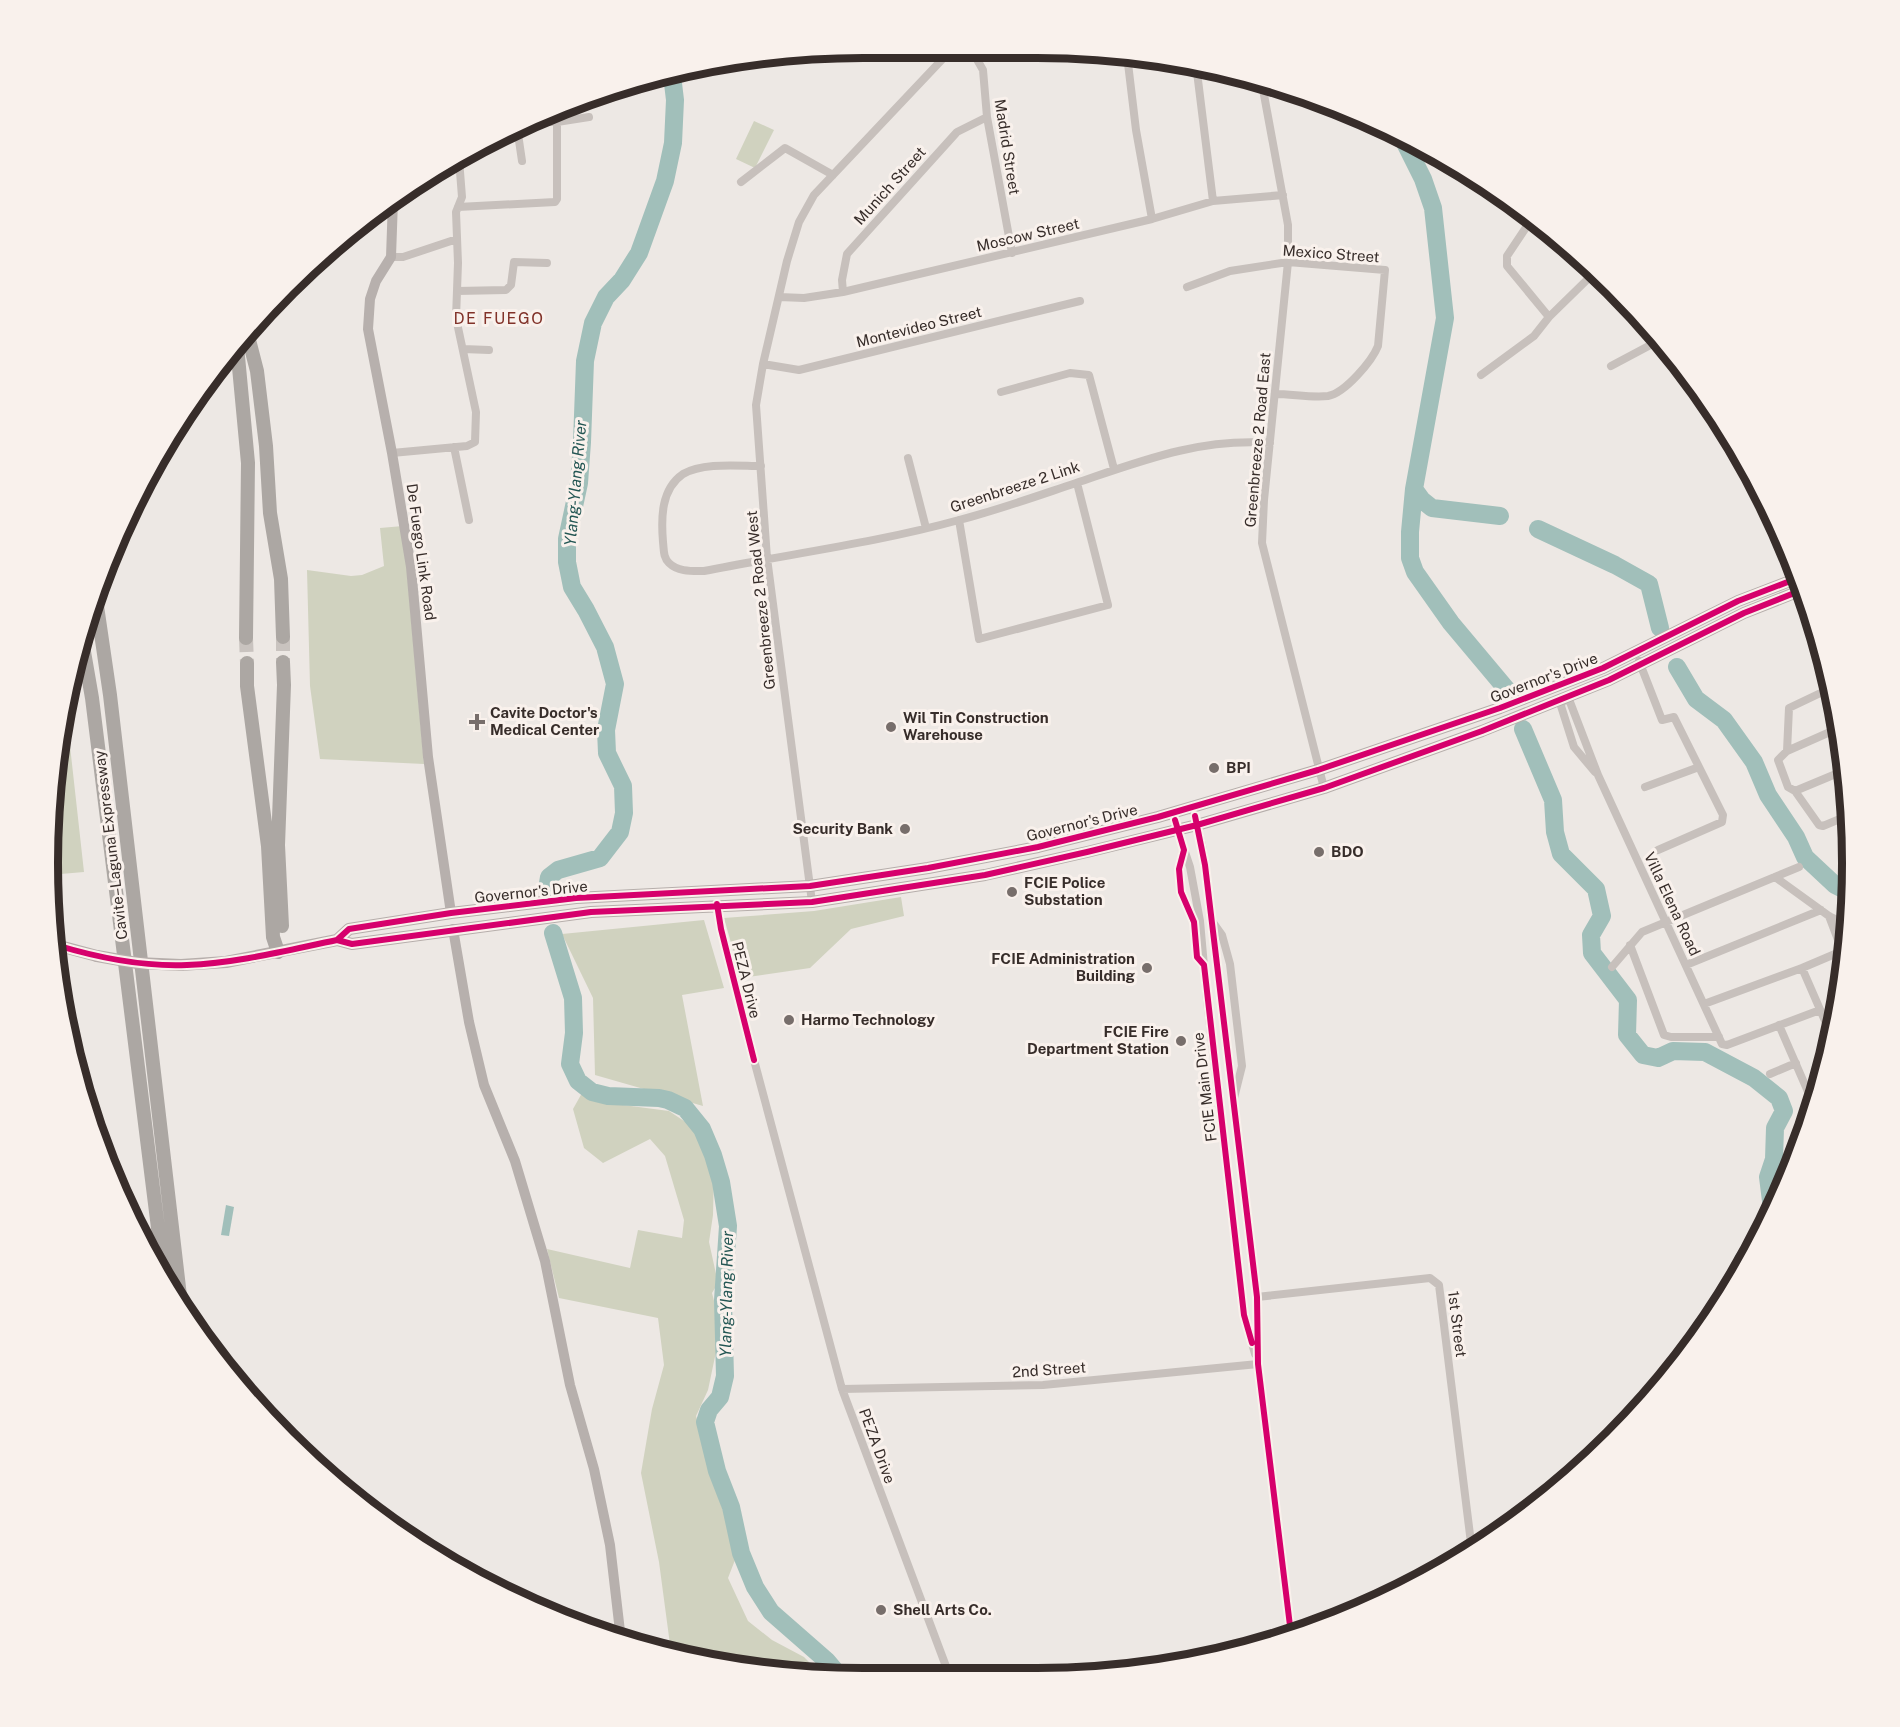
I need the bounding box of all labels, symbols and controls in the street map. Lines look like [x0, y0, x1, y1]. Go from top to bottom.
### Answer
street label: Madrid Street [992, 98, 1023, 196]
street label: Munich Street [850, 143, 929, 228]
street label: Moscow Street [975, 214, 1081, 255]
street label: Mexico Street [1282, 242, 1380, 265]
street label: Montevideo Street [854, 303, 983, 350]
district label: DE FUEGO [454, 309, 545, 328]
street label: Greenbreeze 2 Road East [1241, 352, 1274, 528]
water label: Ylang-Ylang River [561, 418, 591, 547]
street label: Greenbreeze 2 Link [948, 458, 1082, 516]
street label: De Fuego Link Road [403, 482, 440, 622]
street label: Greenbreeze 2 Road West [743, 510, 778, 690]
street label: Governor's Drive [1488, 649, 1600, 706]
place label: Cavite Doctor's Medical Center [490, 704, 599, 738]
place label: Wil Tin Construction Warehouse [903, 709, 1049, 743]
marker: Cavite Doctor's Medical Center [468, 713, 486, 731]
marker: Wil Tin Construction Warehouse [884, 720, 898, 734]
street label: Cavite–Laguna Expressway [90, 749, 131, 941]
place label: BPI [1226, 759, 1251, 776]
marker: BPI [1207, 761, 1221, 775]
street label: Governor's Drive [1025, 800, 1139, 845]
place label: Security Bank [792, 820, 893, 837]
marker: Security Bank [898, 822, 912, 836]
place label: BDO [1331, 843, 1364, 860]
marker: BDO [1312, 845, 1326, 859]
street label: Villa Elena Road [1641, 849, 1704, 958]
place label: FCIE Police Substation [1024, 874, 1105, 908]
street label: Governor's Drive [473, 877, 588, 906]
marker: FCIE Police Substation [1005, 885, 1019, 899]
street label: PEZA Drive [729, 940, 764, 1020]
place label: FCIE Administration Building [991, 950, 1136, 984]
marker: FCIE Administration Building [1140, 961, 1154, 975]
place label: Harmo Technology [801, 1011, 936, 1028]
marker: Harmo Technology [782, 1013, 796, 1027]
place label: FCIE Fire Department Station [1027, 1023, 1169, 1057]
street label: FCIE Main Drive [1189, 1031, 1220, 1143]
marker: FCIE Fire Department Station [1174, 1034, 1188, 1048]
water label: Ylang-Ylang River [716, 1230, 737, 1357]
street label: 1st Street [1445, 1290, 1470, 1358]
street label: 2nd Street [1011, 1358, 1087, 1381]
street label: PEZA Drive [856, 1406, 899, 1486]
place label: Shell Arts Co. [893, 1601, 992, 1618]
marker: Shell Arts Co. [874, 1603, 888, 1617]

